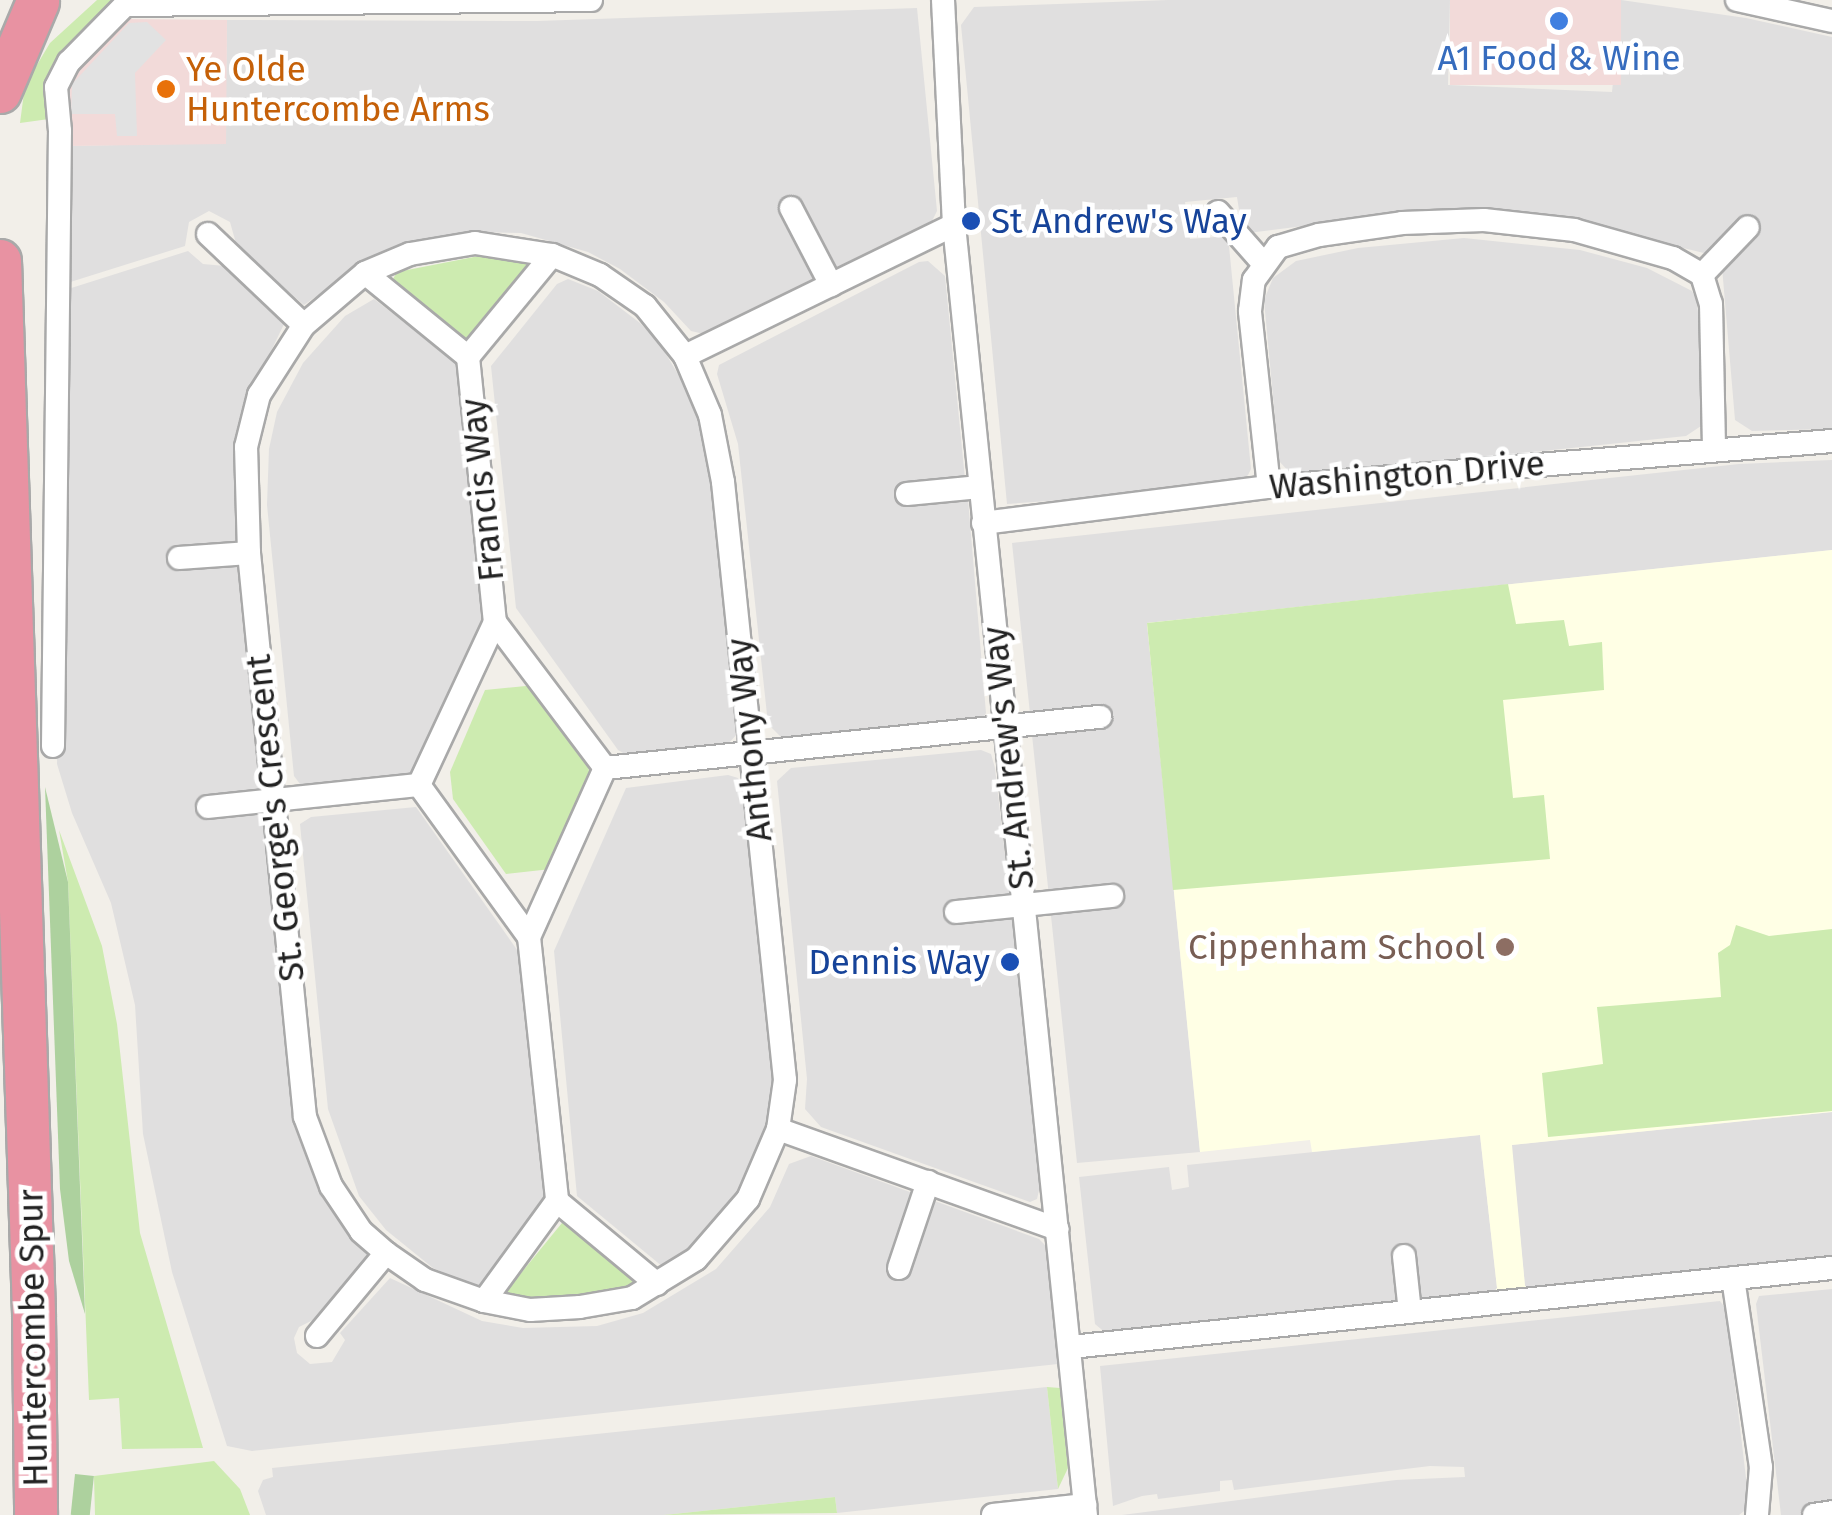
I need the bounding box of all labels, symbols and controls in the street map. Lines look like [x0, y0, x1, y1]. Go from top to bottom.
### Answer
marker: A1 Food & Wine [1548, 10, 1570, 32]
place label: A1 Food & Wine [1438, 37, 1680, 79]
place label: Ye Olde Huntercombe Arms [186, 48, 490, 130]
marker: Ye Olde Huntercombe Arms [155, 78, 177, 100]
place label: St Andrew's Way [991, 200, 1247, 242]
marker: St Andrew's Way [960, 210, 982, 232]
street label: Francis Way [452, 397, 512, 583]
street label: Washington Drive [1267, 442, 1547, 508]
street label: St. Andrew's Way [973, 624, 1043, 892]
street label: Anthony Way [717, 636, 781, 844]
street label: St. George's Crescent [237, 652, 313, 984]
place label: Cippenham School [1188, 926, 1485, 968]
marker: Cippenham School [1494, 936, 1516, 958]
place label: Dennis Way [808, 941, 990, 983]
marker: Dennis Way [999, 951, 1021, 973]
street label: Huntercombe Spur [9, 1189, 57, 1487]

